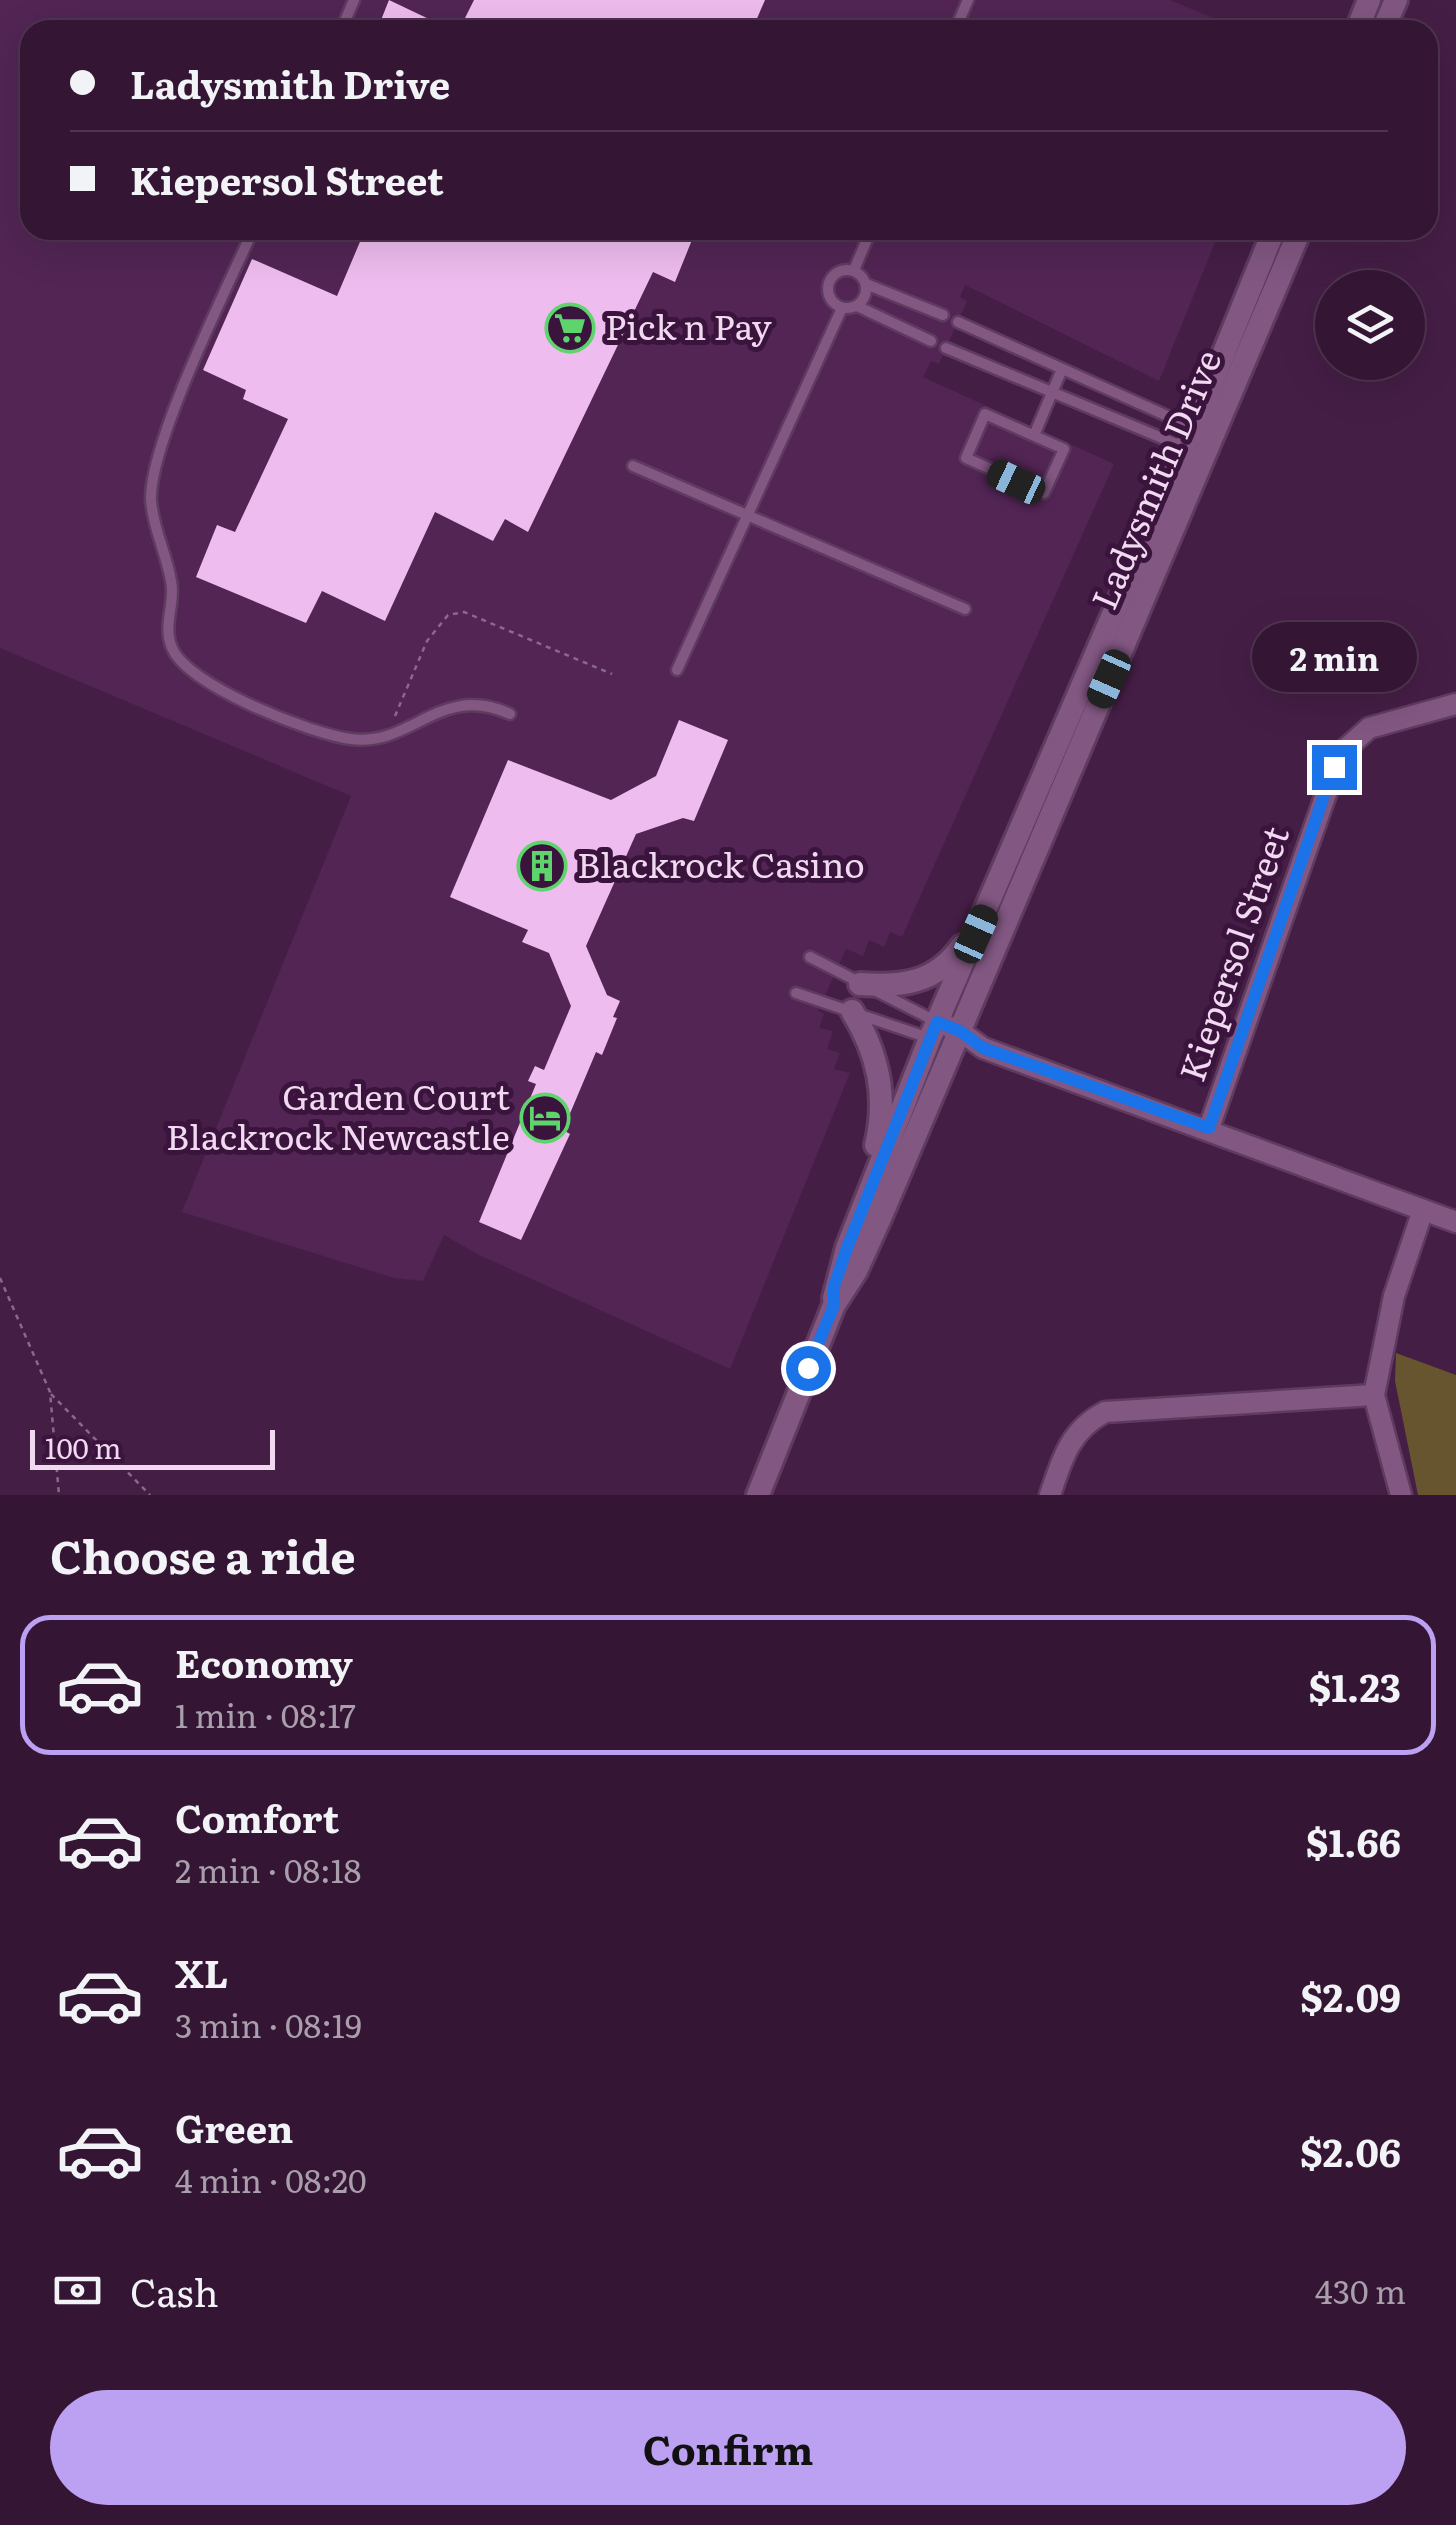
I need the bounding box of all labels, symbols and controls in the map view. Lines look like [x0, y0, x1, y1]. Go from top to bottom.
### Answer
text: Ladysmith Drive [130, 54, 450, 111]
text: Kiepersol Street [130, 150, 444, 207]
map controls [1315, 270, 1425, 380]
button: layers [1315, 270, 1425, 380]
place label: Pick n Pay [605, 299, 772, 351]
supermarket icon: Pick n Pay [544, 302, 596, 354]
street label: Ladysmith Drive [1076, 341, 1232, 617]
car [982, 456, 1050, 508]
callout: 2 min [1252, 622, 1416, 692]
text: 2 min [1290, 633, 1379, 681]
car [1083, 645, 1135, 713]
route end [1312, 745, 1357, 790]
street label: Kiepersol Street [1164, 819, 1300, 1087]
place label: Blackrock Casino [577, 837, 865, 889]
building icon: Blackrock Casino [516, 840, 568, 892]
car [950, 900, 1002, 968]
place label: Garden Court Blackrock Newcastle [166, 1069, 510, 1161]
hotel icon: Garden Court Blackrock Newcastle [519, 1092, 571, 1144]
route start [786, 1346, 831, 1391]
scale bar [30, 1425, 275, 1470]
text: 100 m [45, 1426, 122, 1468]
text: Choose a ride [50, 1521, 356, 1588]
text: Economy [175, 1633, 353, 1690]
icon: car [55, 1640, 145, 1730]
text: $1.23 [1309, 1657, 1401, 1714]
text: 1 min · 08:17 [175, 1690, 356, 1738]
text: Comfort [175, 1788, 339, 1845]
icon: car [55, 1795, 145, 1885]
text: $1.66 [1306, 1812, 1401, 1869]
text: 2 min · 08:18 [175, 1845, 361, 1893]
text: XL [175, 1943, 228, 2000]
icon: car [55, 1950, 145, 2040]
text: $2.09 [1300, 1967, 1401, 2024]
text: 3 min · 08:19 [175, 2000, 362, 2048]
text: Green [175, 2098, 293, 2155]
icon: car [55, 2105, 145, 2195]
text: $2.06 [1300, 2122, 1401, 2179]
text: 4 min · 08:20 [175, 2155, 367, 2203]
text: Cash [130, 2262, 219, 2319]
icon: cash [50, 2263, 105, 2318]
text: 430 m [1315, 2266, 1406, 2314]
button: Confirm [50, 2390, 1406, 2505]

